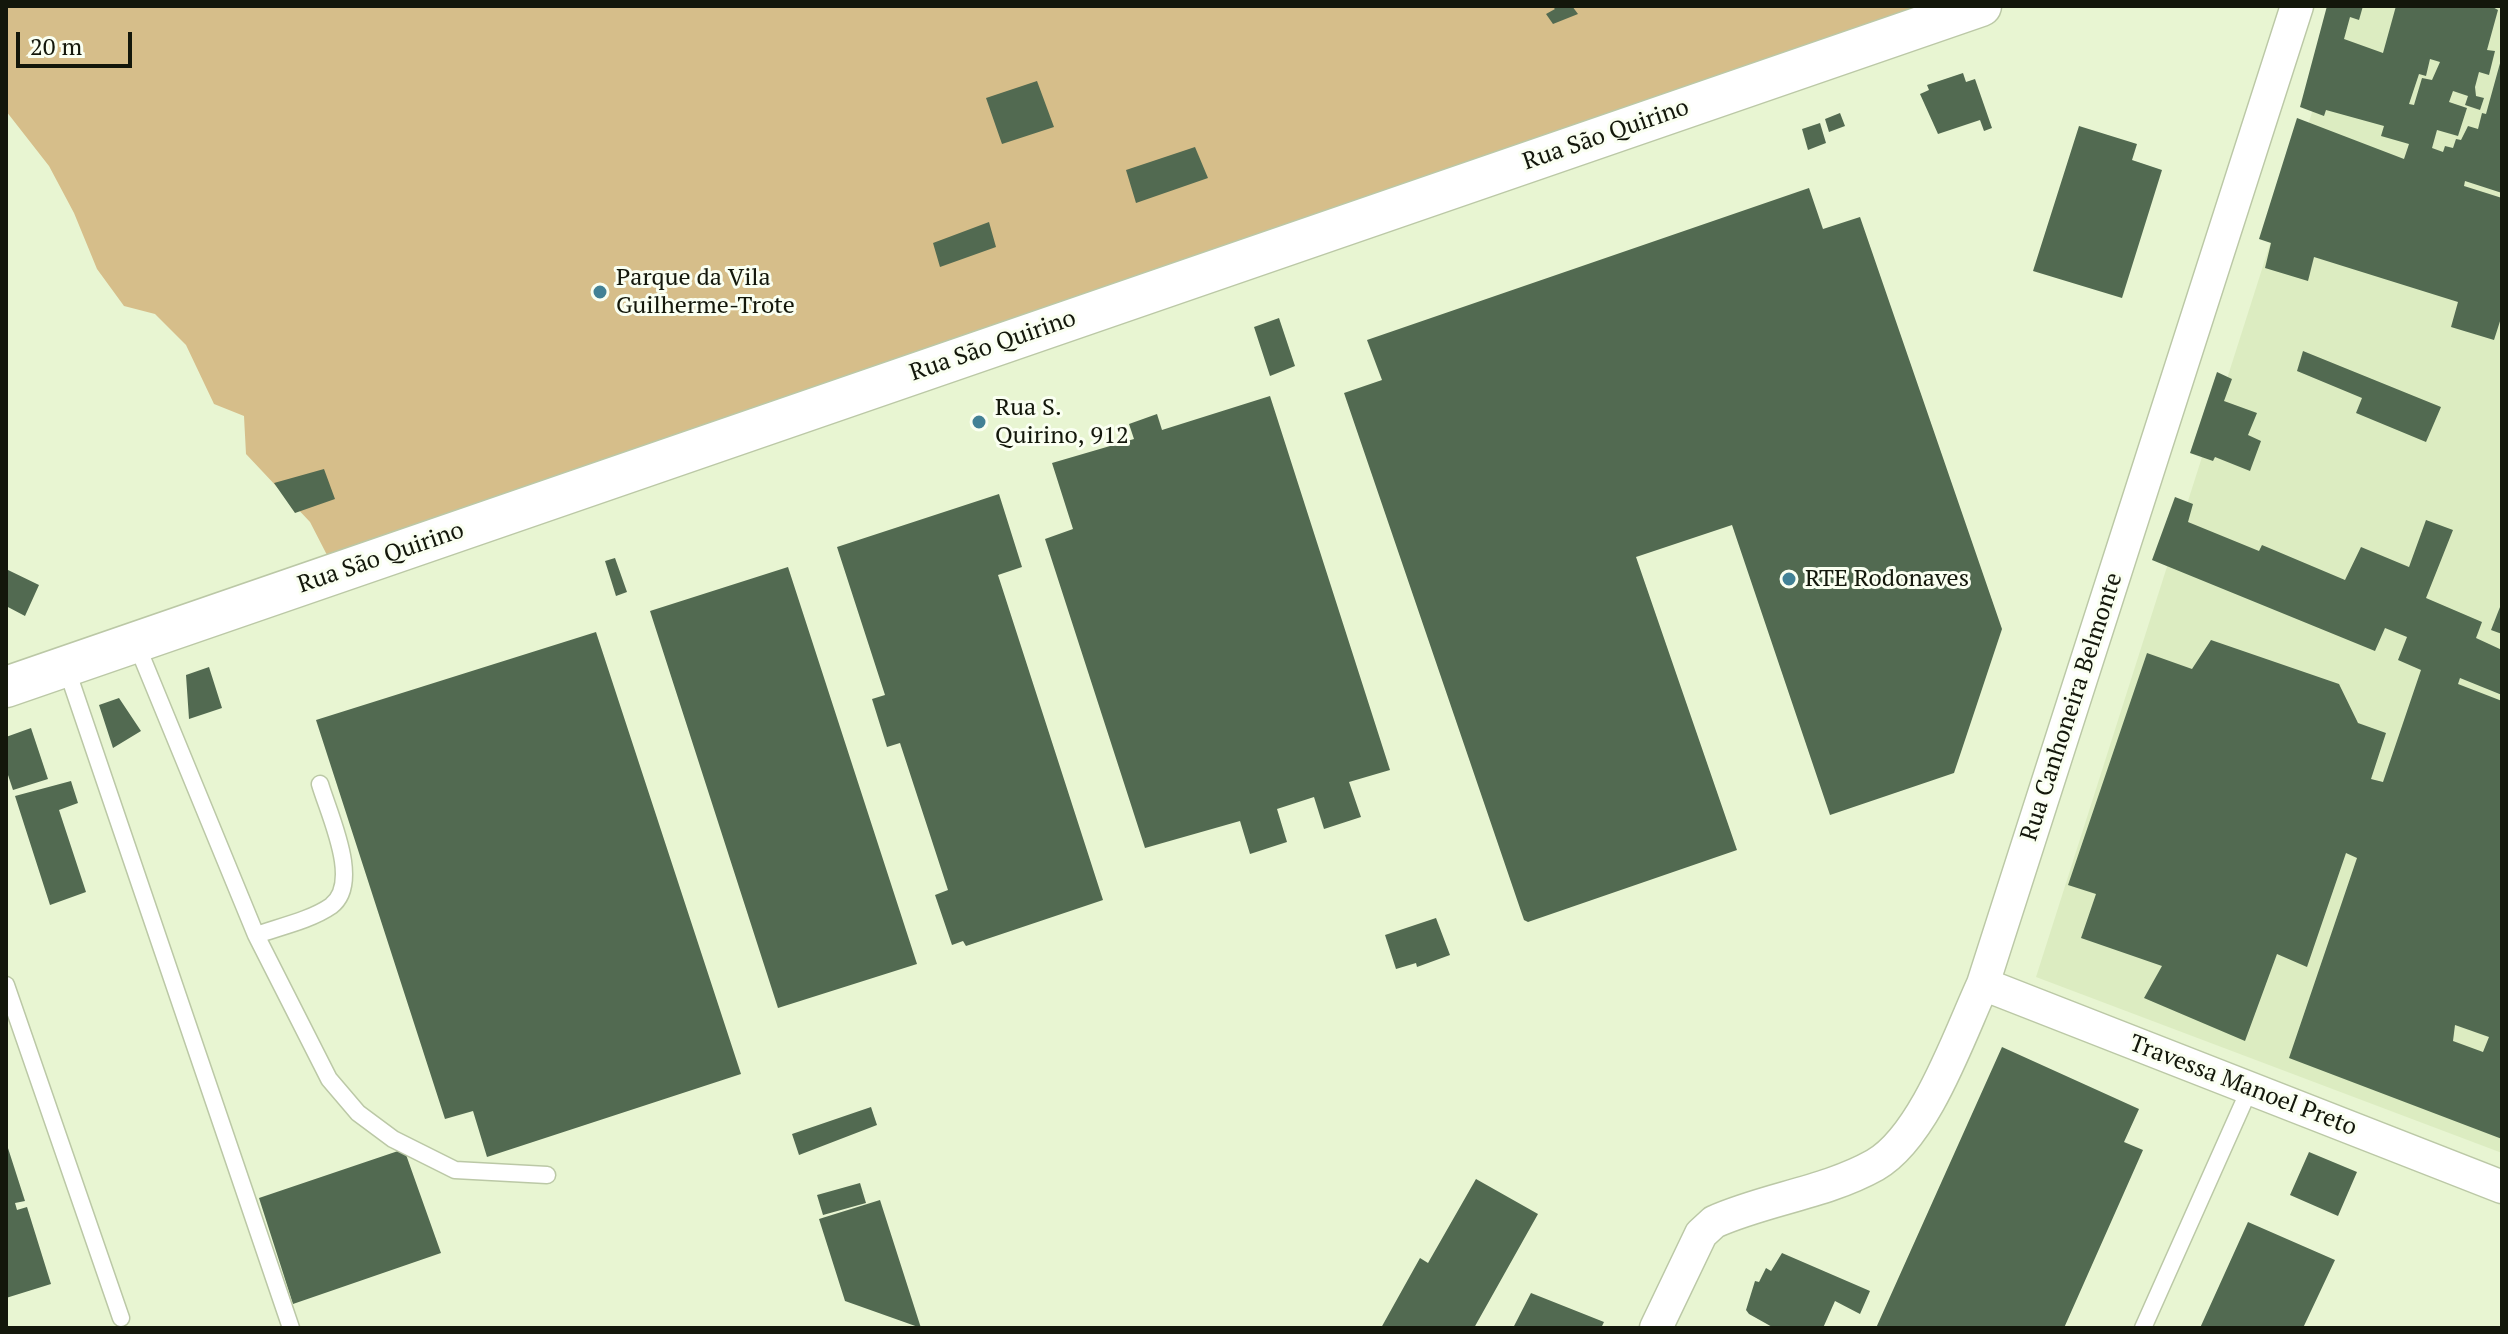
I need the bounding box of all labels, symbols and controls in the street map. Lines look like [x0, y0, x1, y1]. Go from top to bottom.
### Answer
scale bar [20, 16, 136, 66]
text: 20 m [30, 30, 82, 62]
street label: Rua São Quirino [1519, 93, 1693, 177]
place label: Parque da Vila Guilherme-Trote [616, 264, 795, 320]
marker: Parque da Vila Guilherme-Trote [591, 283, 609, 301]
street label: Rua São Quirino [906, 304, 1080, 388]
place label: Rua S. Quirino, 912 [995, 394, 1129, 450]
marker: Rua S. Quirino, 912 [970, 413, 988, 431]
street label: Rua São Quirino [294, 516, 468, 600]
place label: RTE Rodonaves [1805, 565, 1969, 593]
street label: Rua Canhoneira Belmonte [2015, 569, 2129, 845]
marker: RTE Rodonaves [1780, 570, 1798, 588]
street label: Travessa Manoel Preto [2125, 1029, 2361, 1143]

